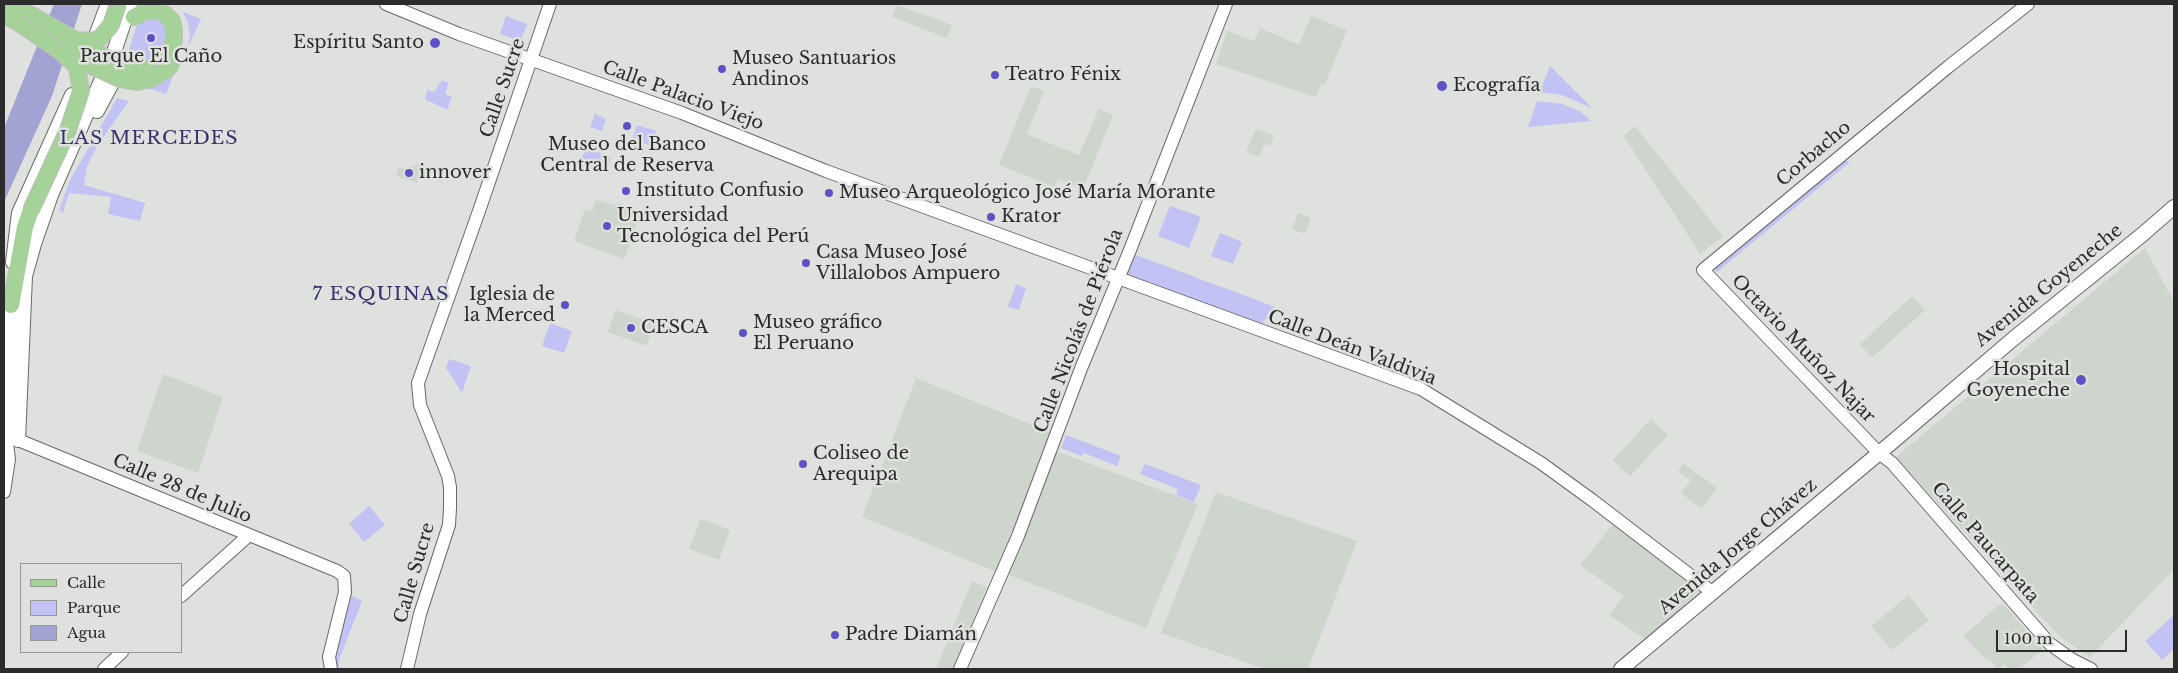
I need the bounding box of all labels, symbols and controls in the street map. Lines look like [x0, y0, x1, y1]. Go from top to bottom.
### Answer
marker: Parque El Caño [145, 32, 157, 44]
place label: Espíritu Santo [293, 32, 424, 54]
marker: Espíritu Santo [428, 36, 442, 50]
street label: Calle Sucre [476, 36, 530, 140]
place label: Parque El Caño [80, 46, 222, 68]
place label: Museo Santuarios Andinos [732, 48, 896, 90]
street label: Calle Palacio Viejo [599, 57, 767, 135]
marker: Museo Santuarios Andinos [716, 63, 728, 75]
place label: Teatro Fénix [1005, 64, 1121, 86]
marker: Teatro Fénix [989, 69, 1001, 81]
place label: Ecografía [1453, 75, 1540, 97]
marker: Ecografía [1435, 79, 1449, 93]
street label: Corbacho [1772, 117, 1856, 191]
marker: Museo del Banco Central de Reserva [621, 120, 633, 132]
district label: LAS MERCEDES [58, 128, 240, 150]
place label: Museo del Banco Central de Reserva [540, 134, 714, 176]
place label: innover [419, 162, 491, 184]
marker: innover [403, 167, 415, 179]
place label: Instituto Confusio [636, 180, 804, 202]
place label: Museo Arqueológico José María Morante [839, 182, 1216, 204]
marker: Instituto Confusio [620, 185, 632, 197]
marker: Museo Arqueológico José María Morante [823, 187, 835, 199]
place label: Universidad Tecnológica del Perú [617, 205, 809, 248]
place label: Krator [1001, 206, 1061, 228]
marker: Krator [985, 211, 997, 223]
marker: Universidad Tecnológica del Perú [601, 220, 613, 232]
street label: Avenida Goyeneche [1971, 220, 2127, 352]
street label: Calle Nicolás de Piérola [1030, 226, 1128, 436]
place label: Casa Museo José Villalobos Ampuero [816, 242, 1000, 284]
marker: Casa Museo José Villalobos Ampuero [800, 257, 812, 269]
street label: Octavio Muñoz Najar [1727, 271, 1879, 427]
district label: 7 ESQUINAS [311, 284, 451, 306]
place label: Iglesia de la Merced [464, 284, 555, 326]
marker: Iglesia de la Merced [559, 299, 571, 311]
street label: Calle Deán Valdivia [1265, 306, 1439, 390]
place label: Museo gráfico El Peruano [753, 312, 882, 354]
place label: CESCA [641, 317, 708, 339]
marker: CESCA [625, 322, 637, 334]
marker: Museo gráfico El Peruano [737, 327, 749, 339]
place label: Hospital Goyeneche [1966, 359, 2070, 402]
marker: Hospital Goyeneche [2074, 373, 2088, 387]
place label: Coliseo de Arequipa [813, 443, 909, 486]
street label: Calle 28 de Julio [109, 450, 255, 528]
marker: Coliseo de Arequipa [797, 458, 809, 470]
street label: Avenida Jorge Chávez [1654, 474, 1822, 620]
street label: Calle Paucarpata [1927, 478, 2043, 608]
street label: Calle Sucre [390, 520, 440, 626]
legend [20, 563, 182, 653]
text: Calle [67, 573, 106, 592]
text: Parque [67, 598, 121, 617]
scale bar [1998, 620, 2129, 652]
text: Agua [67, 623, 106, 642]
place label: Padre Diamán [845, 624, 977, 646]
marker: Padre Diamán [829, 629, 841, 641]
text: 100 m [2004, 629, 2053, 648]

